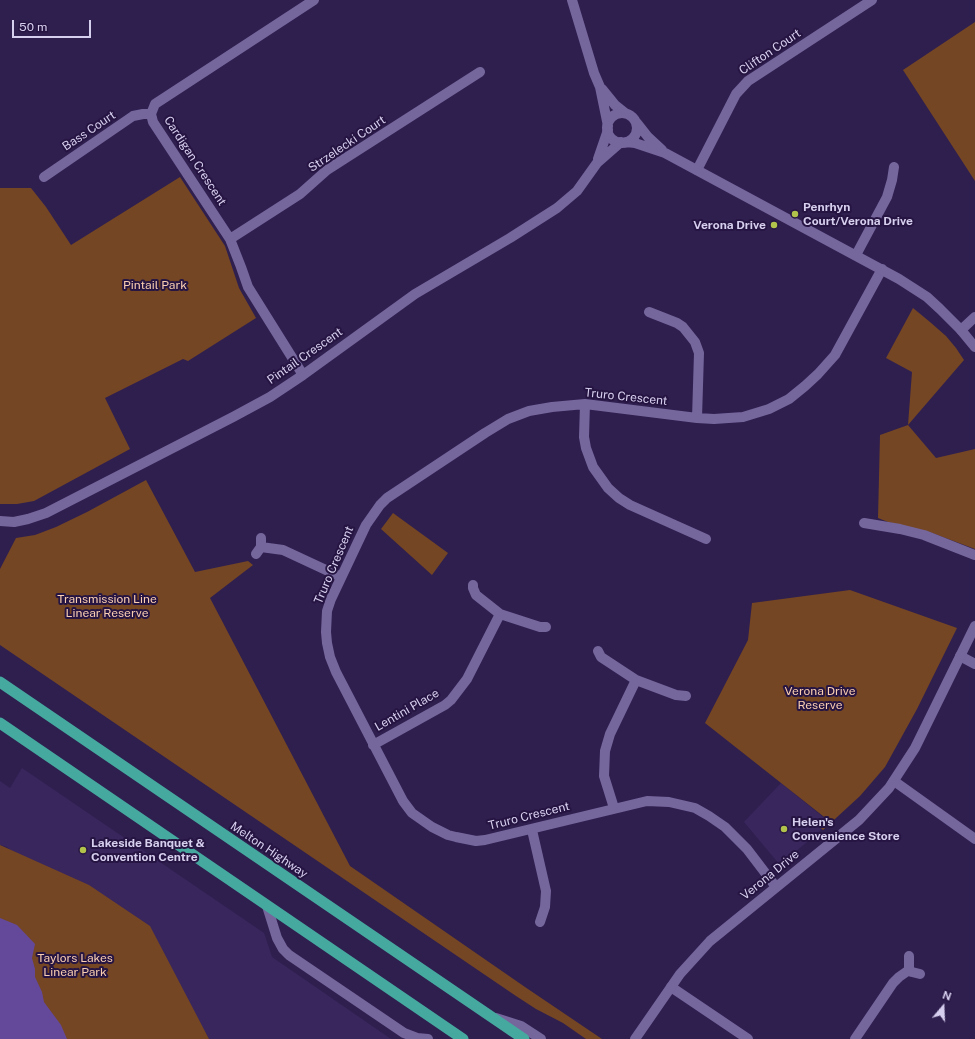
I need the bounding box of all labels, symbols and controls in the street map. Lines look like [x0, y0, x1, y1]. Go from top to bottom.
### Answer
scale bar [14, 12, 93, 38]
text: 50 m [19, 20, 47, 34]
street label: Clifton Court [736, 26, 804, 78]
street label: Bass Court [60, 108, 118, 154]
street label: Strzelecki Court [306, 113, 388, 175]
street label: Cardigan Crescent [161, 114, 229, 208]
place label: Penrhyn Court/Verona Drive [803, 200, 913, 228]
marker: Penrhyn Court/Verona Drive [790, 209, 800, 219]
place label: Verona Drive [693, 218, 766, 232]
marker: Verona Drive [769, 220, 779, 230]
park label: Pintail Park [123, 278, 187, 292]
street label: Pintail Crescent [265, 325, 345, 387]
street label: Truro Crescent [584, 385, 668, 409]
street label: Truro Crescent [311, 524, 357, 606]
park label: Transmission Line Linear Reserve [57, 592, 157, 620]
park label: Verona Drive Reserve [785, 684, 855, 712]
street label: Lentini Place [372, 686, 442, 734]
street label: Truro Crescent [487, 799, 571, 833]
place label: Helen's Convenience Store [792, 815, 900, 843]
street label: Melton Highway [228, 819, 310, 881]
marker: Helen's Convenience Store [779, 824, 789, 834]
place label: Lakeside Banquet & Convention Centre [91, 836, 205, 864]
marker: Lakeside Banquet & Convention Centre [78, 845, 88, 855]
street label: Verona Drive [738, 847, 802, 903]
park label: Taylors Lakes Linear Park [37, 951, 113, 979]
north arrow [923, 987, 963, 1027]
text: N [941, 989, 953, 1003]

